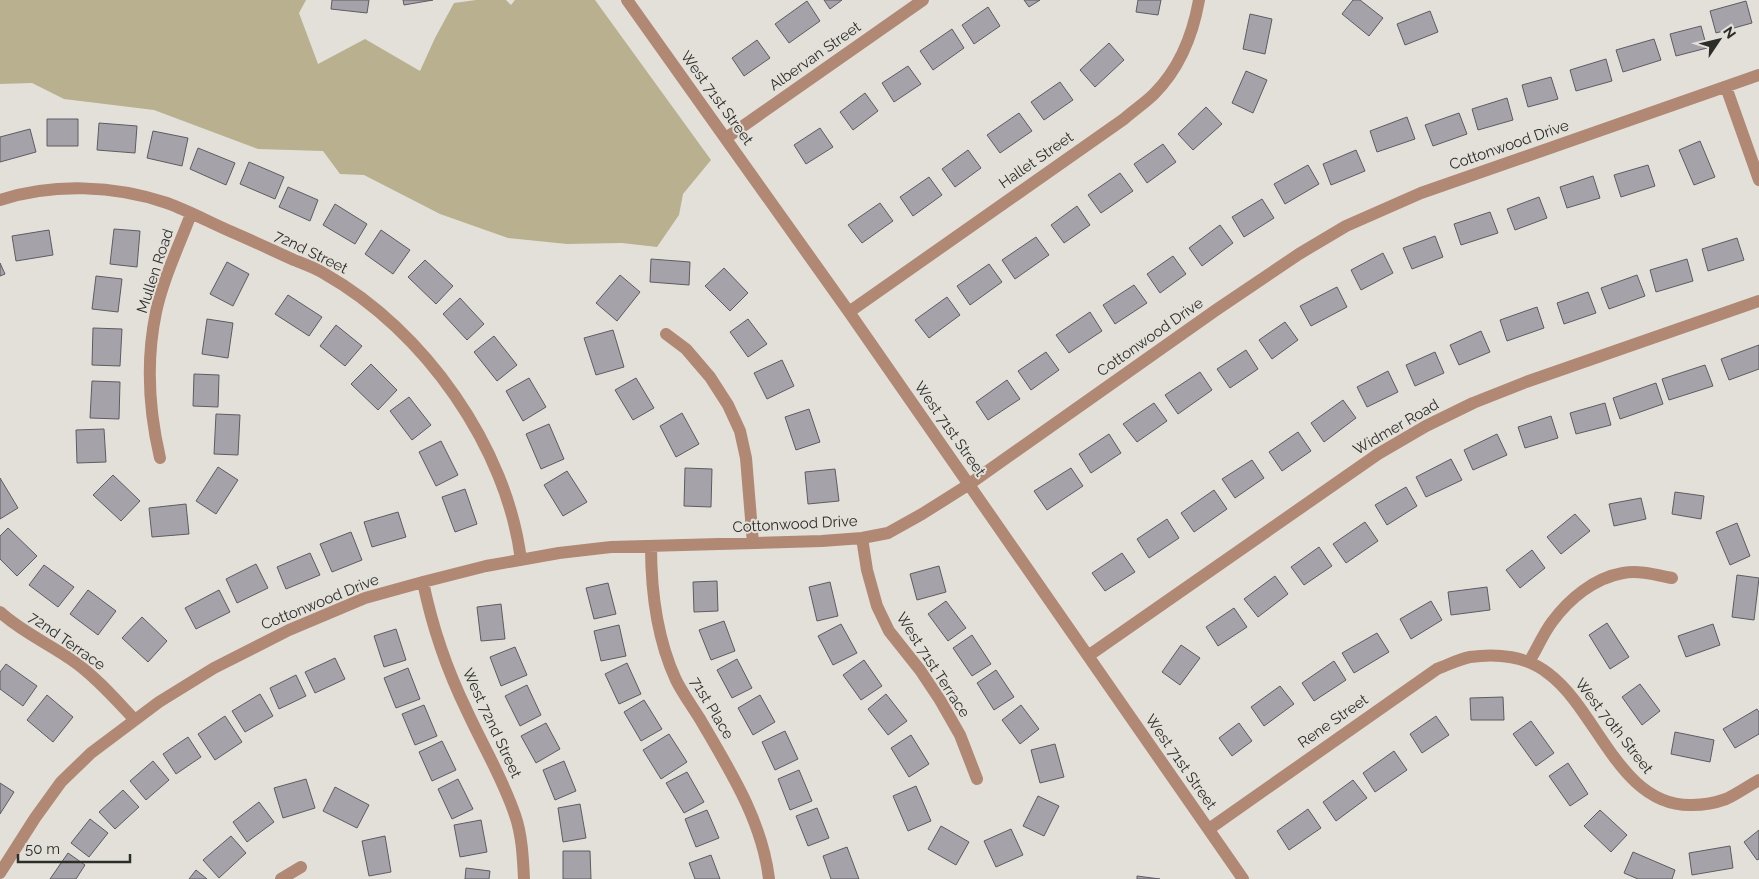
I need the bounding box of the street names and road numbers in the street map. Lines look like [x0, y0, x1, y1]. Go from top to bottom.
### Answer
street label: Albervan Street [766, 18, 864, 94]
street label: West 71st Street [677, 48, 757, 148]
street label: Cottonwood Drive [1447, 116, 1571, 174]
street label: Hallet Street [995, 128, 1077, 192]
street label: Mullen Road [133, 227, 177, 315]
street label: 72nd Street [271, 227, 351, 277]
street label: Cottonwood Drive [1094, 294, 1207, 380]
street label: West 71st Street [911, 378, 989, 480]
street label: Widmer Road [1350, 395, 1442, 459]
street label: Cottonwood Drive [732, 512, 858, 536]
street label: Cottonwood Drive [259, 570, 382, 634]
street label: 72nd Terrace [25, 608, 109, 674]
street label: West 71st Terrace [892, 609, 974, 721]
street label: West 72nd Street [459, 665, 525, 781]
street label: 71st Place [686, 674, 738, 742]
street label: West 70th Street [1571, 675, 1657, 777]
street label: Rene Street [1295, 690, 1371, 752]
street label: West 71st Street [1142, 711, 1220, 813]

